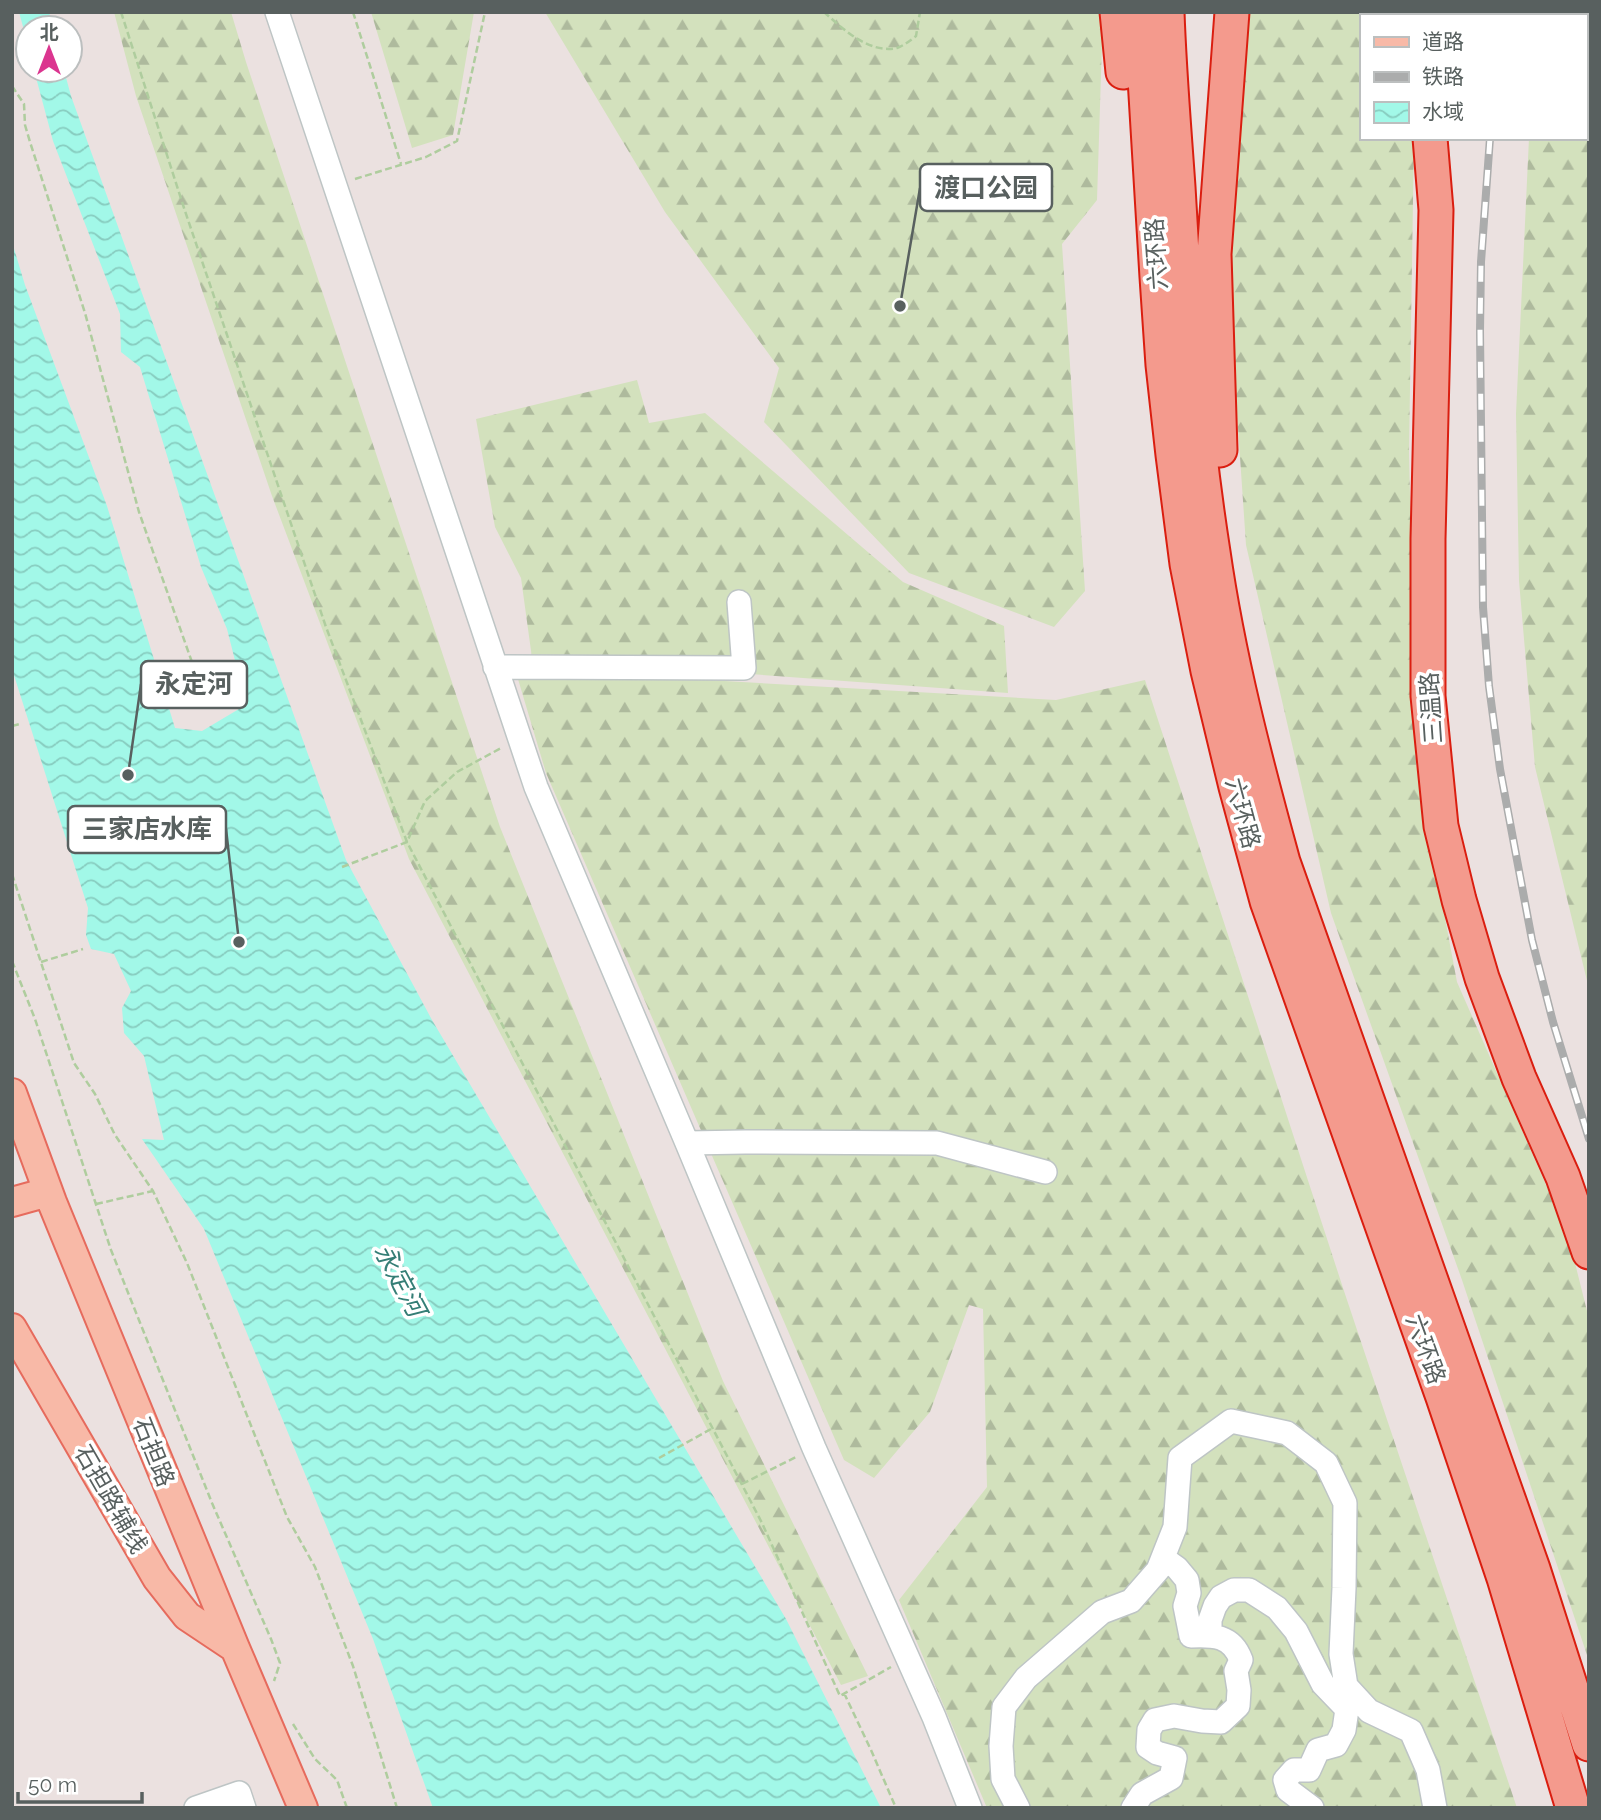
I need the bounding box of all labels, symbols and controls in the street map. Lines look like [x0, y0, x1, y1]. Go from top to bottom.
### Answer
north arrow [14, 14, 84, 84]
legend [1360, 14, 1587, 140]
text: 北 [39, 21, 59, 43]
text: 道路 [1422, 29, 1464, 54]
text: 铁路 [1422, 64, 1464, 89]
text: 水域 [1422, 99, 1464, 124]
callout: 渡口公园 [920, 164, 1052, 211]
text: 渡口公园 [934, 173, 1038, 203]
street label: 六环路 [1139, 217, 1173, 291]
callout: 永定河 [141, 661, 247, 708]
text: 永定河 [155, 669, 233, 699]
street label: 三温路 [1414, 671, 1448, 745]
street label: 六环路 [1220, 774, 1266, 852]
callout: 三家店水库 [68, 806, 226, 853]
text: 三家店水库 [82, 814, 212, 844]
water label: 永定河 [368, 1239, 434, 1326]
street label: 六环路 [1400, 1310, 1452, 1388]
street label: 石担路 [127, 1413, 181, 1491]
street label: 石担路辅线 [68, 1440, 154, 1558]
scale bar [18, 1760, 142, 1804]
text: 50 m [28, 1772, 77, 1797]

